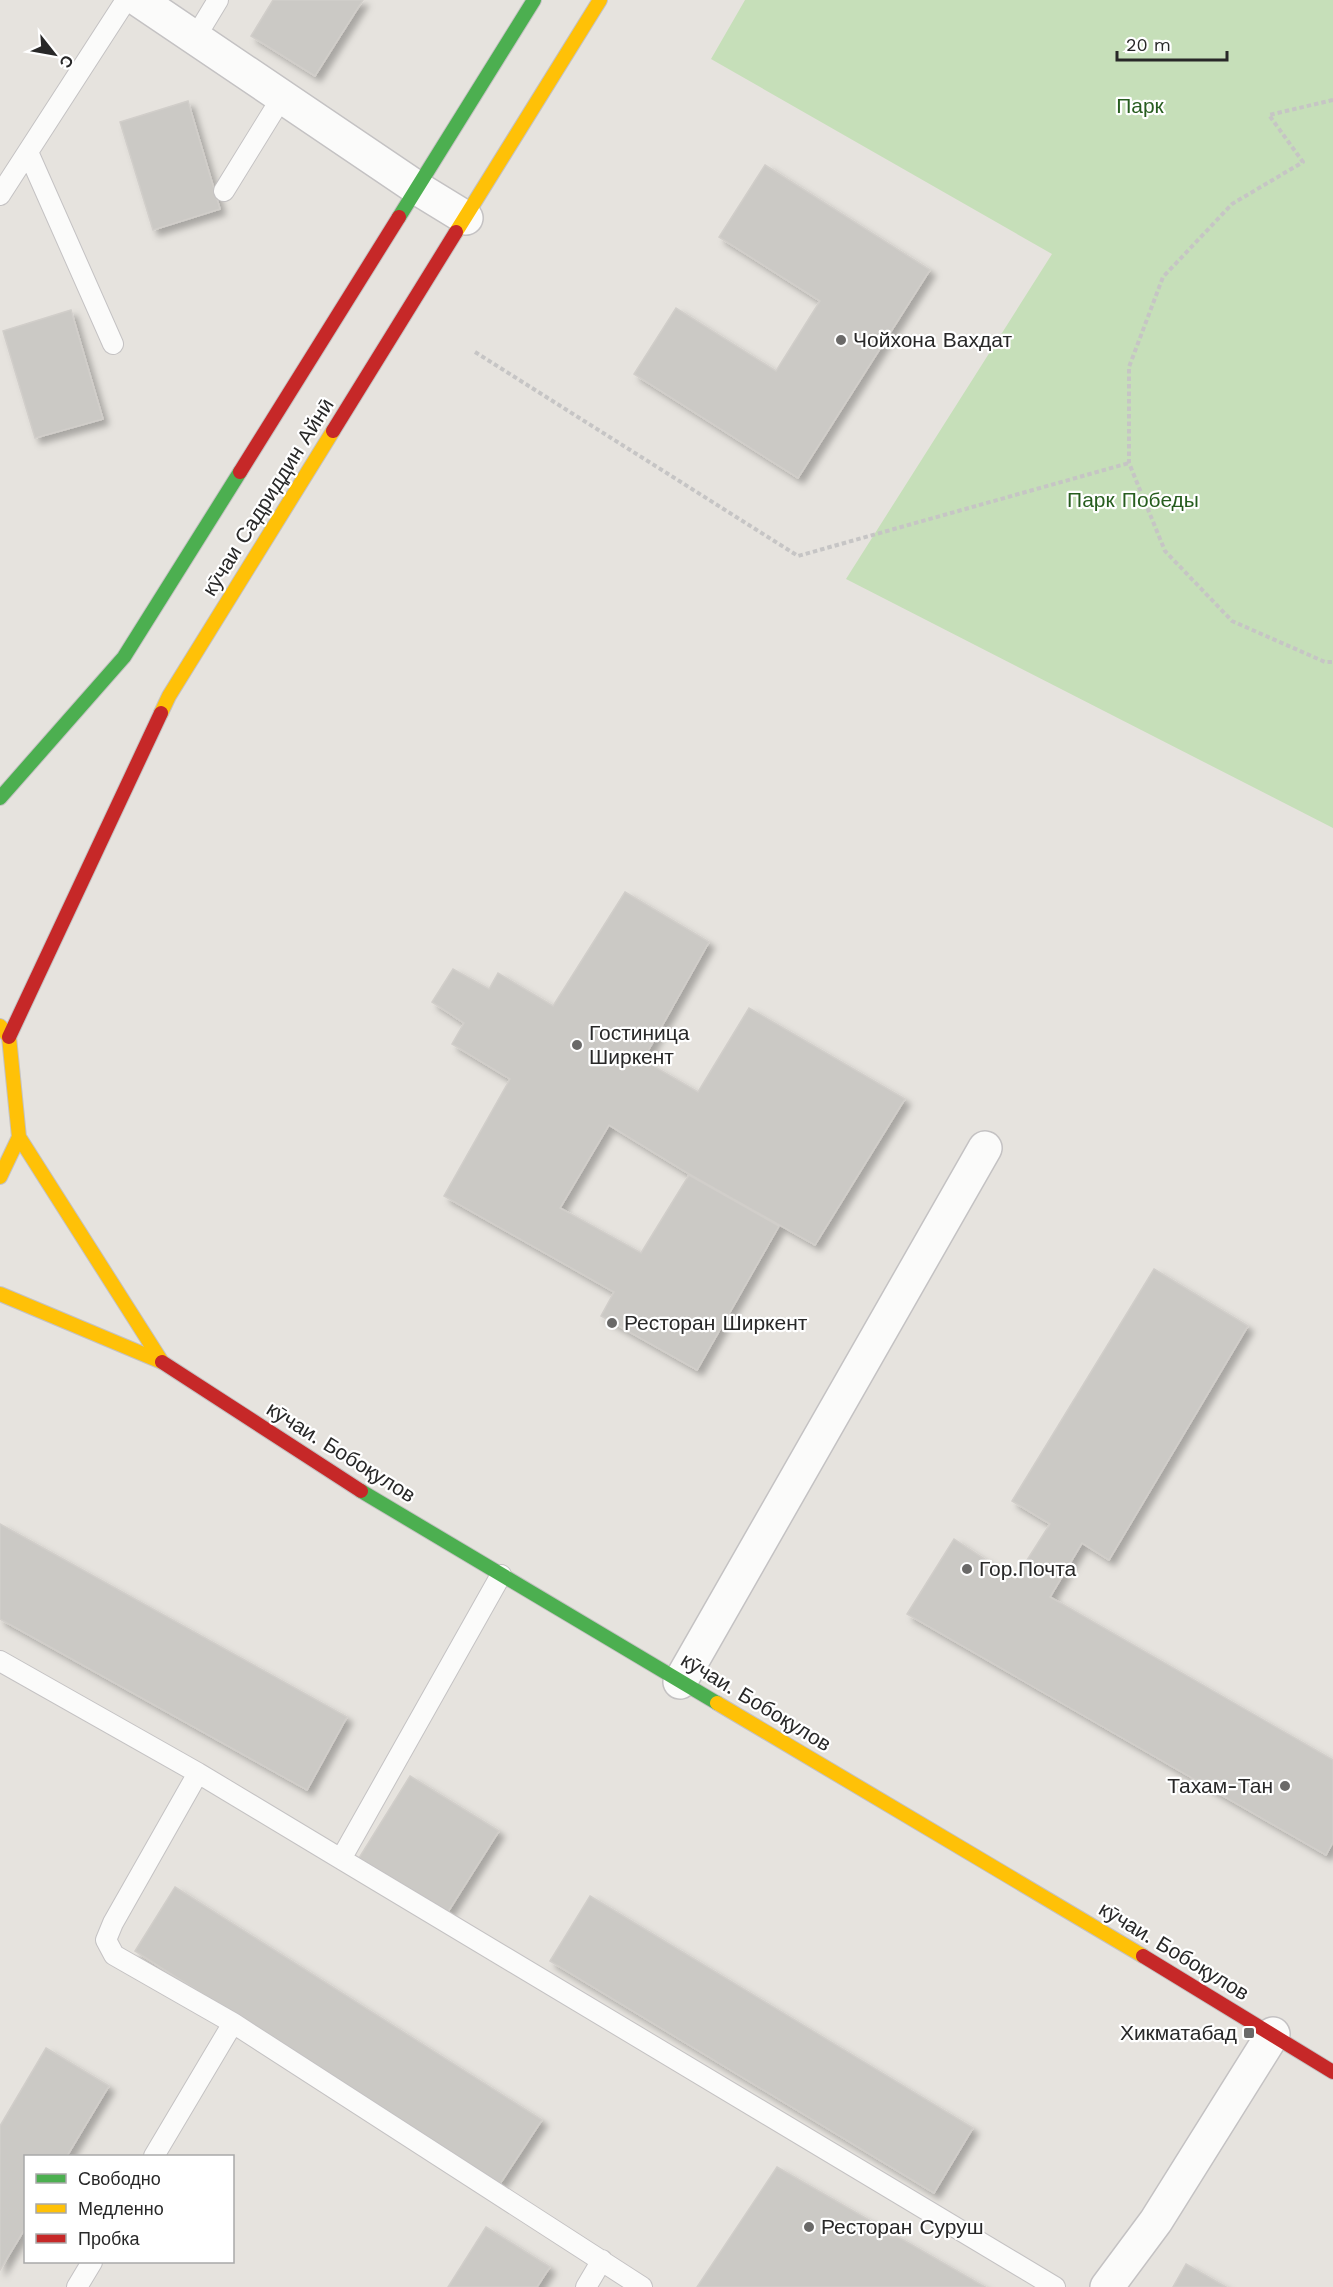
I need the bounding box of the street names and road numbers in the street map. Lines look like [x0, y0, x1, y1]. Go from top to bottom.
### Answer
street label: кӯчаи Садриддин Айнӣ [197, 393, 339, 600]
street label: кӯчаи. Бобоқулов [262, 1396, 420, 1507]
street label: кӯчаи. Бобоқулов [677, 1647, 836, 1756]
street label: кӯчаи. Бобоқулов [1095, 1896, 1254, 2005]

